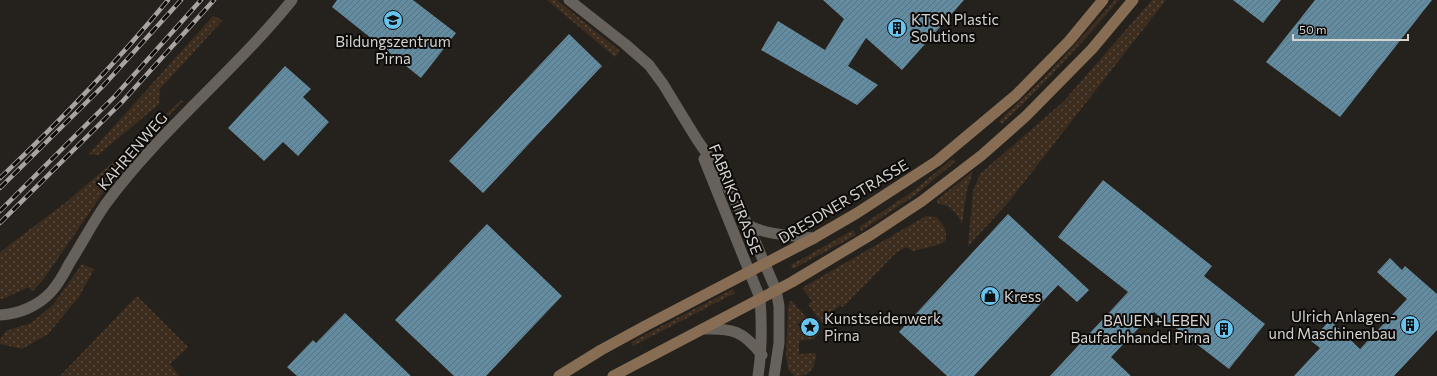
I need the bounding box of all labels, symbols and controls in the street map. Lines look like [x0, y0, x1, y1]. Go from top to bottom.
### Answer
school or university icon: Bildungszentrum Pirna [382, 9, 404, 31]
place label: KTSN Plastic Solutions [911, 10, 999, 45]
scale bar [1293, 16, 1408, 42]
building icon: KTSN Plastic Solutions [886, 17, 908, 39]
text: 50 m [1299, 22, 1327, 36]
place label: Bildungszentrum Pirna [335, 32, 451, 67]
street label: KAHRENWEG [93, 108, 171, 194]
street label: FABRIKSTRASSE [706, 141, 766, 257]
street label: DRESDNER STRASSE [775, 155, 911, 247]
shop icon: Kress [979, 285, 1001, 307]
place label: Kress [1004, 287, 1042, 305]
place label: Ulrich Anlagen- und Maschinenbau [1269, 307, 1396, 342]
place label: Kunstseidenwerk Pirna [824, 309, 941, 344]
place label: BAUEN+LEBEN Baufachhandel Pirna [1070, 311, 1210, 346]
building icon: Ulrich Anlagen- und Maschinenbau [1399, 314, 1421, 336]
place icon: Kunstseidenwerk Pirna [799, 316, 821, 338]
building icon: BAUEN+LEBEN Baufachhandel Pirna [1213, 318, 1235, 340]

